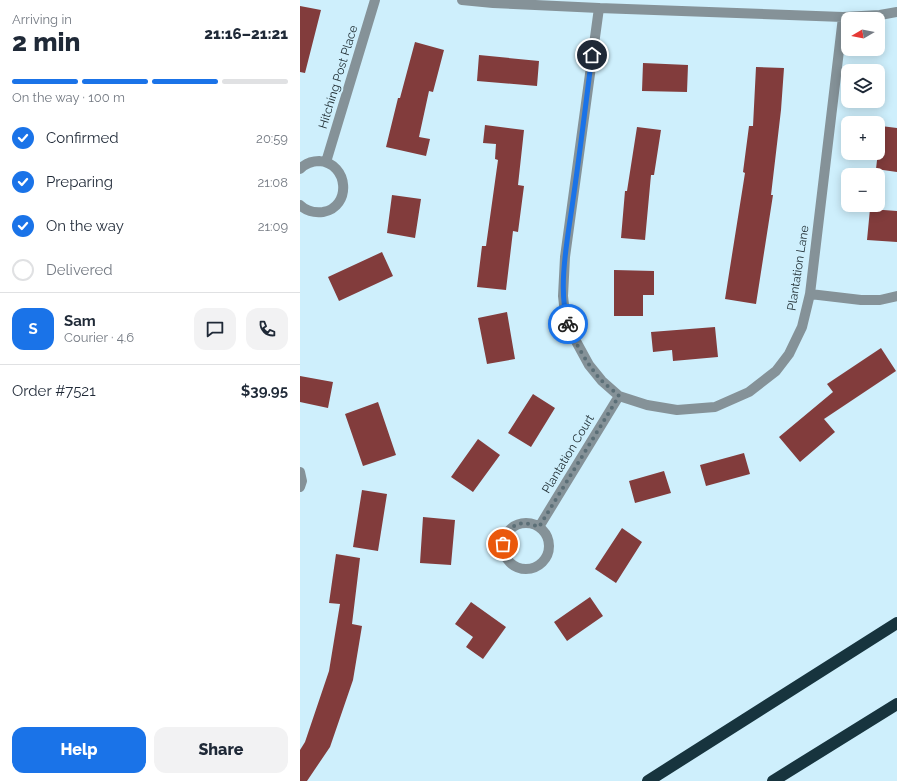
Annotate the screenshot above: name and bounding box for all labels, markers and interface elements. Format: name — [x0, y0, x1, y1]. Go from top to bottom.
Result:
text: Arriving in — [12, 12, 72, 27]
north arrow — [841, 12, 885, 56]
map controls — [841, 12, 885, 212]
street label: Hitching Post Place — [316, 24, 360, 130]
text: 21:16–21:21 — [204, 25, 288, 43]
text: 2 min — [12, 27, 80, 57]
pin — [575, 38, 609, 72]
icon: home — [581, 44, 603, 66]
button: layers — [841, 64, 885, 108]
text: On the way · 100 m — [12, 90, 125, 105]
button: + — [841, 116, 885, 160]
icon: check — [12, 127, 34, 149]
text: Confirmed — [46, 129, 119, 147]
text: 20:59 — [256, 131, 288, 146]
button: − — [841, 168, 885, 212]
icon: check — [12, 171, 34, 193]
text: Preparing — [46, 173, 113, 191]
text: 21:08 — [258, 175, 288, 190]
icon: check — [12, 215, 34, 237]
text: On the way — [46, 217, 124, 235]
text: 21:09 — [258, 219, 288, 234]
street label: Plantation Lane — [784, 224, 812, 312]
text: Delivered — [46, 261, 113, 279]
courier — [548, 304, 588, 344]
button: chat — [194, 308, 236, 350]
button: phone — [246, 308, 288, 350]
text: Sam — [64, 312, 96, 330]
icon: bike — [557, 313, 579, 335]
text: S — [28, 320, 38, 338]
text: Courier · 4.6 — [64, 330, 134, 345]
text: Order #7521 — [12, 382, 96, 400]
text: $39.95 — [241, 382, 288, 400]
street label: Plantation Court — [539, 412, 597, 496]
pin — [486, 527, 520, 561]
icon: bag — [492, 533, 514, 555]
button: Help — [12, 727, 146, 773]
button: Share — [154, 727, 288, 773]

